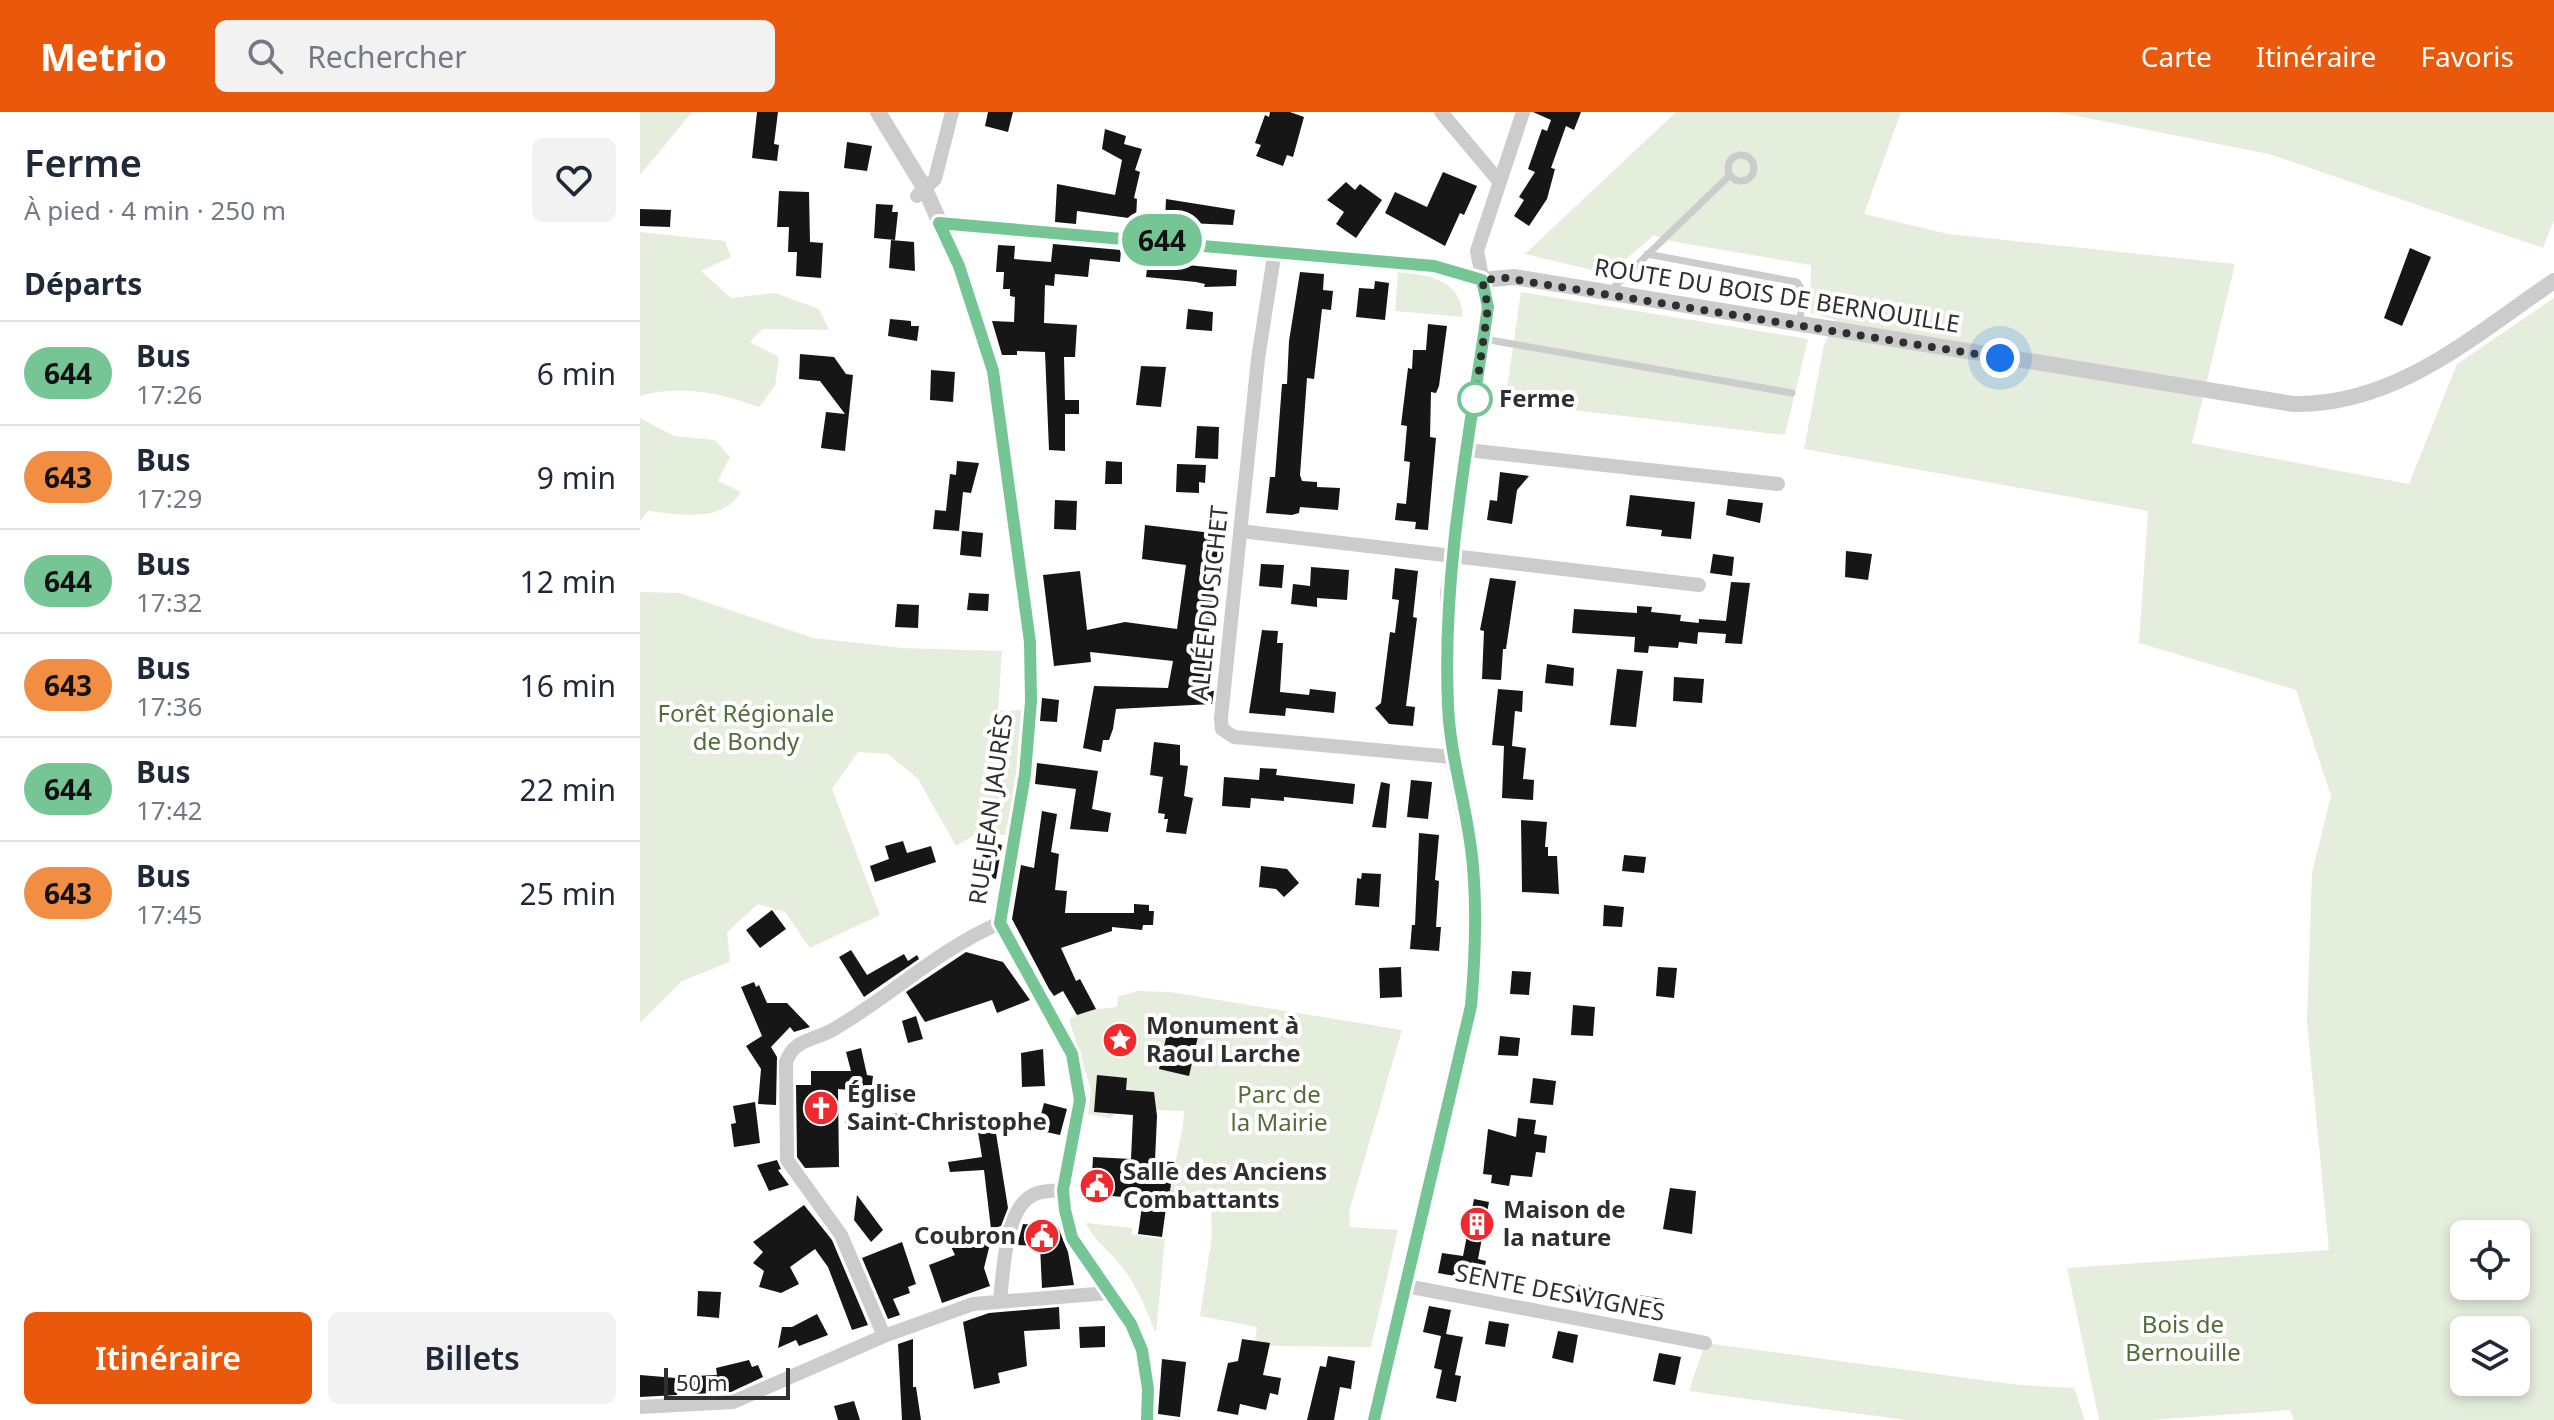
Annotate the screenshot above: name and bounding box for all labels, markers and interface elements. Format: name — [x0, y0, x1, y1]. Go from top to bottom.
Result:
search box — [215, 20, 775, 92]
text: Metrio — [40, 30, 167, 82]
icon: search — [243, 34, 287, 78]
text: Rechercher — [307, 36, 467, 77]
text: Carte — [2141, 37, 2212, 75]
text: Itinéraire — [2256, 37, 2376, 75]
text: Favoris — [2420, 37, 2514, 75]
text: Ferme — [24, 136, 142, 188]
button: heart — [532, 138, 616, 222]
text: À pied · 4 min · 250 m — [24, 192, 286, 228]
line badge: 644 — [1116, 214, 1208, 266]
text: 644 — [1138, 221, 1186, 259]
street label: ROUTE DU BOIS DE BERNOUILLE — [1592, 249, 1962, 340]
text: Départs — [24, 263, 142, 304]
text: Bus — [136, 335, 191, 376]
your location — [1980, 338, 2020, 378]
text: 6 min — [537, 353, 616, 394]
text: 644 — [44, 354, 92, 392]
text: 17:26 — [136, 376, 202, 412]
place label: Ferme — [1499, 381, 1575, 414]
marker: Ferme — [1458, 382, 1492, 416]
text: Bus — [136, 439, 191, 480]
text: 9 min — [537, 457, 616, 498]
text: 643 — [44, 458, 92, 496]
text: 17:29 — [136, 480, 202, 516]
street label: ALLÉE DU SICHET — [1182, 503, 1235, 702]
text: Bus — [136, 543, 191, 584]
text: 12 min — [520, 561, 616, 602]
text: 644 — [44, 562, 92, 600]
text: 17:32 — [136, 584, 202, 620]
text: Bus — [136, 647, 191, 688]
text: 16 min — [520, 665, 616, 706]
text: 643 — [44, 666, 92, 704]
text: 17:36 — [136, 688, 202, 724]
park label: Forêt Régionale de Bondy — [658, 696, 834, 757]
street label: RUE JEAN JAURÈS — [960, 711, 1019, 906]
text: Bus — [136, 751, 191, 792]
text: 22 min — [520, 769, 616, 810]
text: 644 — [44, 770, 92, 808]
text: 17:42 — [136, 792, 202, 828]
text: Bus — [136, 855, 191, 896]
text: 25 min — [520, 873, 616, 914]
text: 643 — [44, 874, 92, 912]
text: 17:45 — [136, 896, 202, 932]
place label: Monument à Raoul Larche — [1146, 1008, 1300, 1069]
place icon: Monument à Raoul Larche — [1101, 1021, 1139, 1059]
place label: Église Saint-Christophe — [847, 1076, 1047, 1137]
park label: Parc de la Mairie — [1231, 1077, 1327, 1138]
church icon: Église Saint-Christophe — [802, 1089, 840, 1127]
place label: Salle des Anciens Combattants — [1123, 1154, 1327, 1215]
public building icon: Salle des Anciens Combattants — [1078, 1167, 1116, 1205]
place label: Maison de la nature — [1503, 1192, 1626, 1253]
building icon: Maison de la nature — [1458, 1205, 1496, 1243]
public building icon: Coubron — [1023, 1217, 1061, 1255]
place label: Coubron — [914, 1218, 1016, 1251]
map controls — [2450, 1220, 2530, 1396]
button: locate — [2450, 1220, 2530, 1300]
street label: SENTE DES VIGNES — [1453, 1255, 1668, 1328]
park label: Bois de Bernouille — [2125, 1307, 2241, 1368]
button: Itinéraire — [24, 1312, 312, 1404]
button: Billets — [328, 1312, 616, 1404]
button: layers — [2450, 1316, 2530, 1396]
scale bar — [664, 1364, 790, 1400]
text: 50 m — [676, 1367, 727, 1397]

